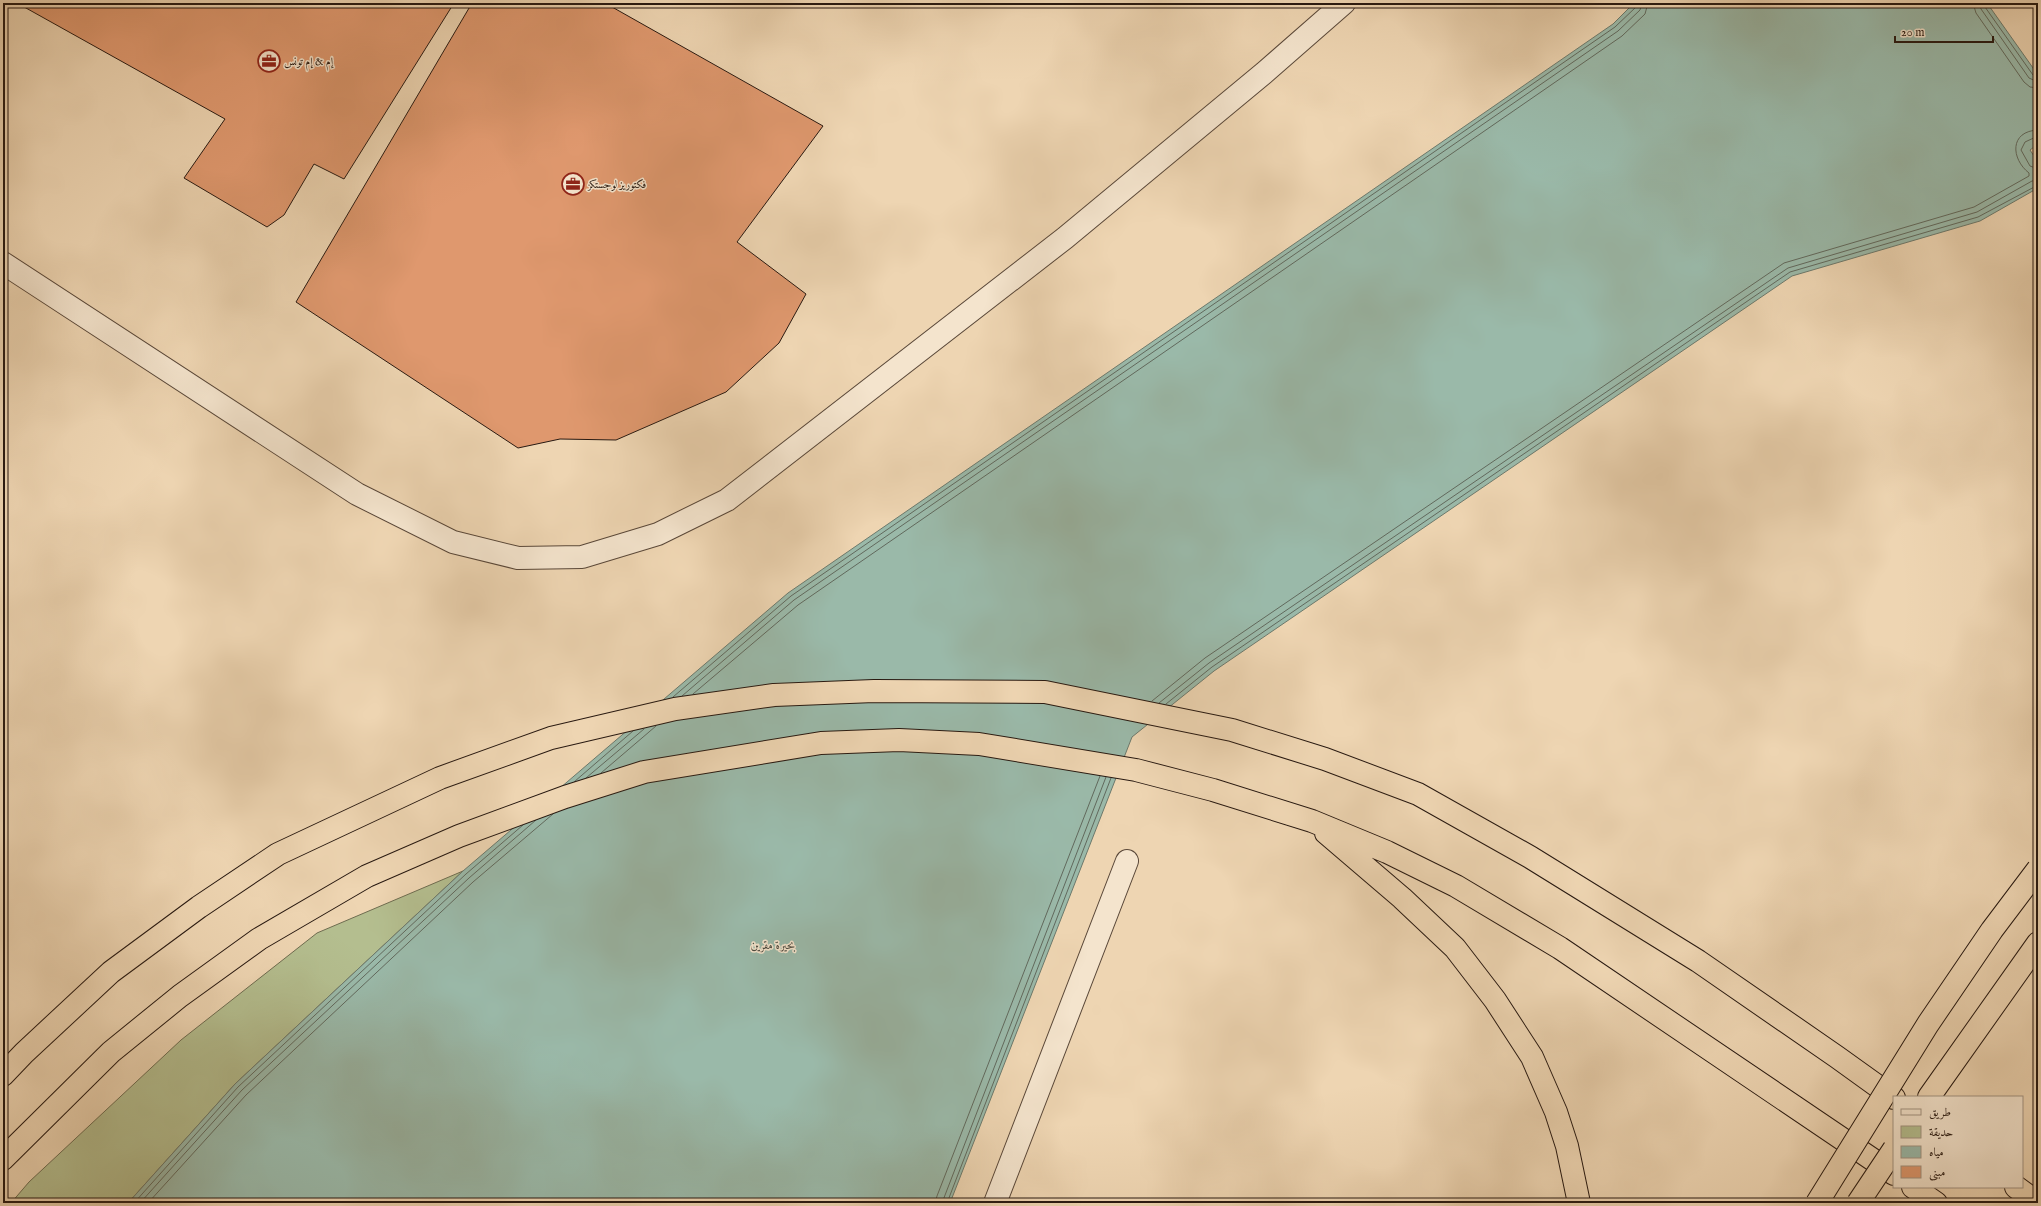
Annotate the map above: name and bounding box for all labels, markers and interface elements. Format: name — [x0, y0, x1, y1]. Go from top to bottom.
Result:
scale bar — [1895, 18, 1993, 44]
text: 20 m — [1901, 25, 1924, 40]
office icon: إم & إم تونس — [256, 48, 282, 74]
place label: إم & إم تونس — [284, 55, 334, 71]
office icon: فكتوريز لوجستكز — [560, 171, 586, 197]
place label: فكتوريز لوجستكز — [587, 178, 646, 192]
water label: بحيرة مقرين — [750, 938, 796, 953]
legend — [1893, 1096, 2023, 1188]
text: طريق — [1929, 1105, 1951, 1120]
text: حديقة — [1929, 1125, 1953, 1140]
text: مياه — [1929, 1145, 1944, 1160]
text: مبنى — [1929, 1165, 1945, 1181]

